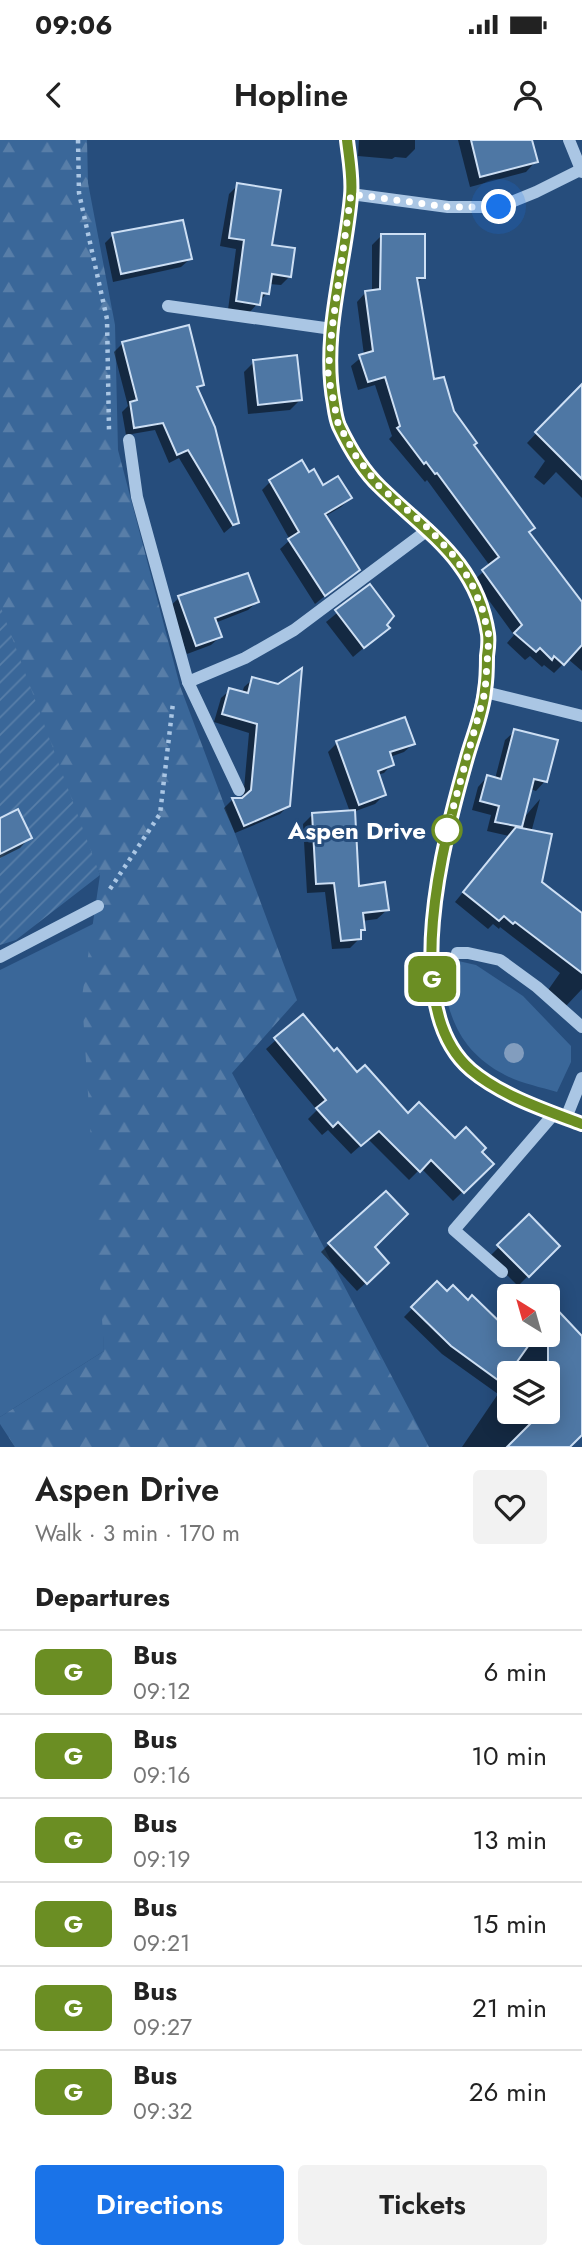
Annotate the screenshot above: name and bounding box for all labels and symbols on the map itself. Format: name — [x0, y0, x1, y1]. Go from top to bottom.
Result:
your location — [481, 189, 516, 224]
place label: Aspen Drive — [287, 813, 426, 848]
marker: Aspen Drive — [432, 815, 462, 845]
line badge: G — [409, 956, 455, 1002]
north arrow — [497, 1284, 560, 1348]

